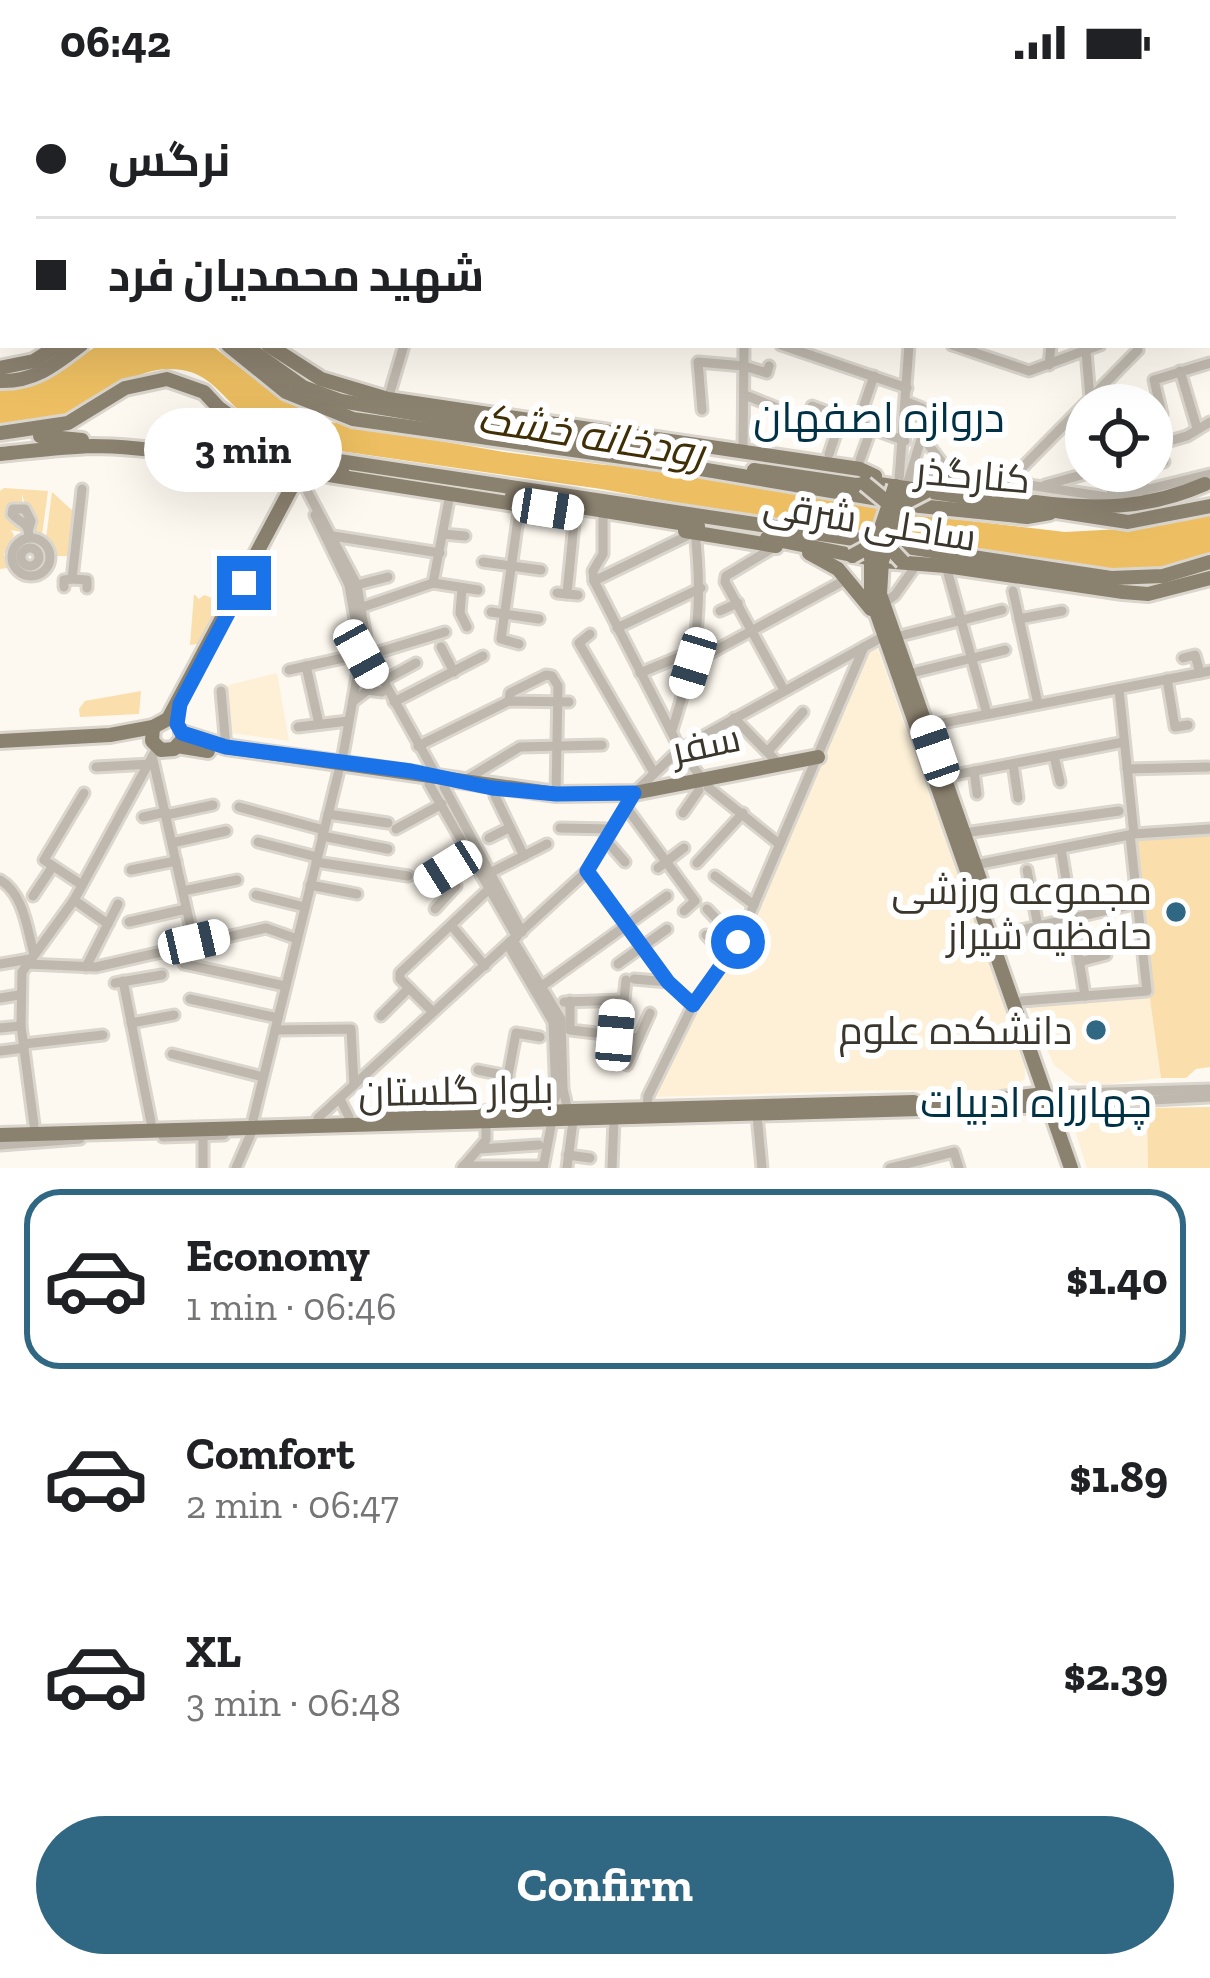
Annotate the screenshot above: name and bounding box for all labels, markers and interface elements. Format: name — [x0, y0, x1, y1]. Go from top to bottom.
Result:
text: 06:42 — [60, 15, 171, 69]
text: نرگس — [108, 134, 231, 188]
text: شهید محمدیان فرد — [108, 249, 484, 303]
map controls — [1065, 384, 1173, 492]
button: locate — [1065, 384, 1173, 492]
water label: رودخانه خشک — [474, 392, 711, 479]
district label: دروازه اصفهان — [753, 392, 1005, 443]
callout: 3 min — [145, 409, 343, 493]
text: 3 min — [194, 426, 292, 473]
street label: کنارگذر — [912, 446, 1032, 503]
street label: ساحلی شرقی — [760, 481, 980, 561]
car — [510, 486, 586, 532]
route end — [217, 556, 271, 610]
car — [328, 614, 394, 694]
car — [665, 623, 721, 703]
car — [906, 711, 964, 791]
street label: سفر — [665, 714, 745, 775]
car — [408, 835, 488, 903]
place label: مجموعه ورزشی حافظیه شیراز — [892, 867, 1152, 959]
marker: مجموعه ورزشی حافظیه شیراز — [1163, 899, 1189, 925]
route start — [711, 915, 765, 969]
car — [155, 916, 233, 968]
car — [594, 998, 636, 1072]
place label: دانشکده علوم — [839, 1007, 1072, 1057]
marker: دانشکده علوم — [1083, 1017, 1109, 1043]
street label: بلوار گلستان — [358, 1066, 554, 1116]
district label: چهارراه ادبیات — [920, 1077, 1152, 1130]
icon: car — [42, 1225, 150, 1333]
text: Economy — [186, 1229, 370, 1283]
text: $1.40 — [1066, 1252, 1168, 1306]
text: 1 min · 06:46 — [186, 1283, 397, 1330]
icon: car — [42, 1423, 150, 1531]
text: Comfort — [186, 1427, 354, 1481]
text: $1.89 — [1069, 1450, 1168, 1504]
text: 2 min · 06:47 — [186, 1481, 399, 1528]
icon: car — [42, 1621, 150, 1729]
text: XL — [186, 1625, 241, 1679]
text: $2.39 — [1063, 1648, 1168, 1702]
text: 3 min · 06:48 — [186, 1679, 401, 1726]
button: Confirm — [36, 1816, 1174, 1954]

